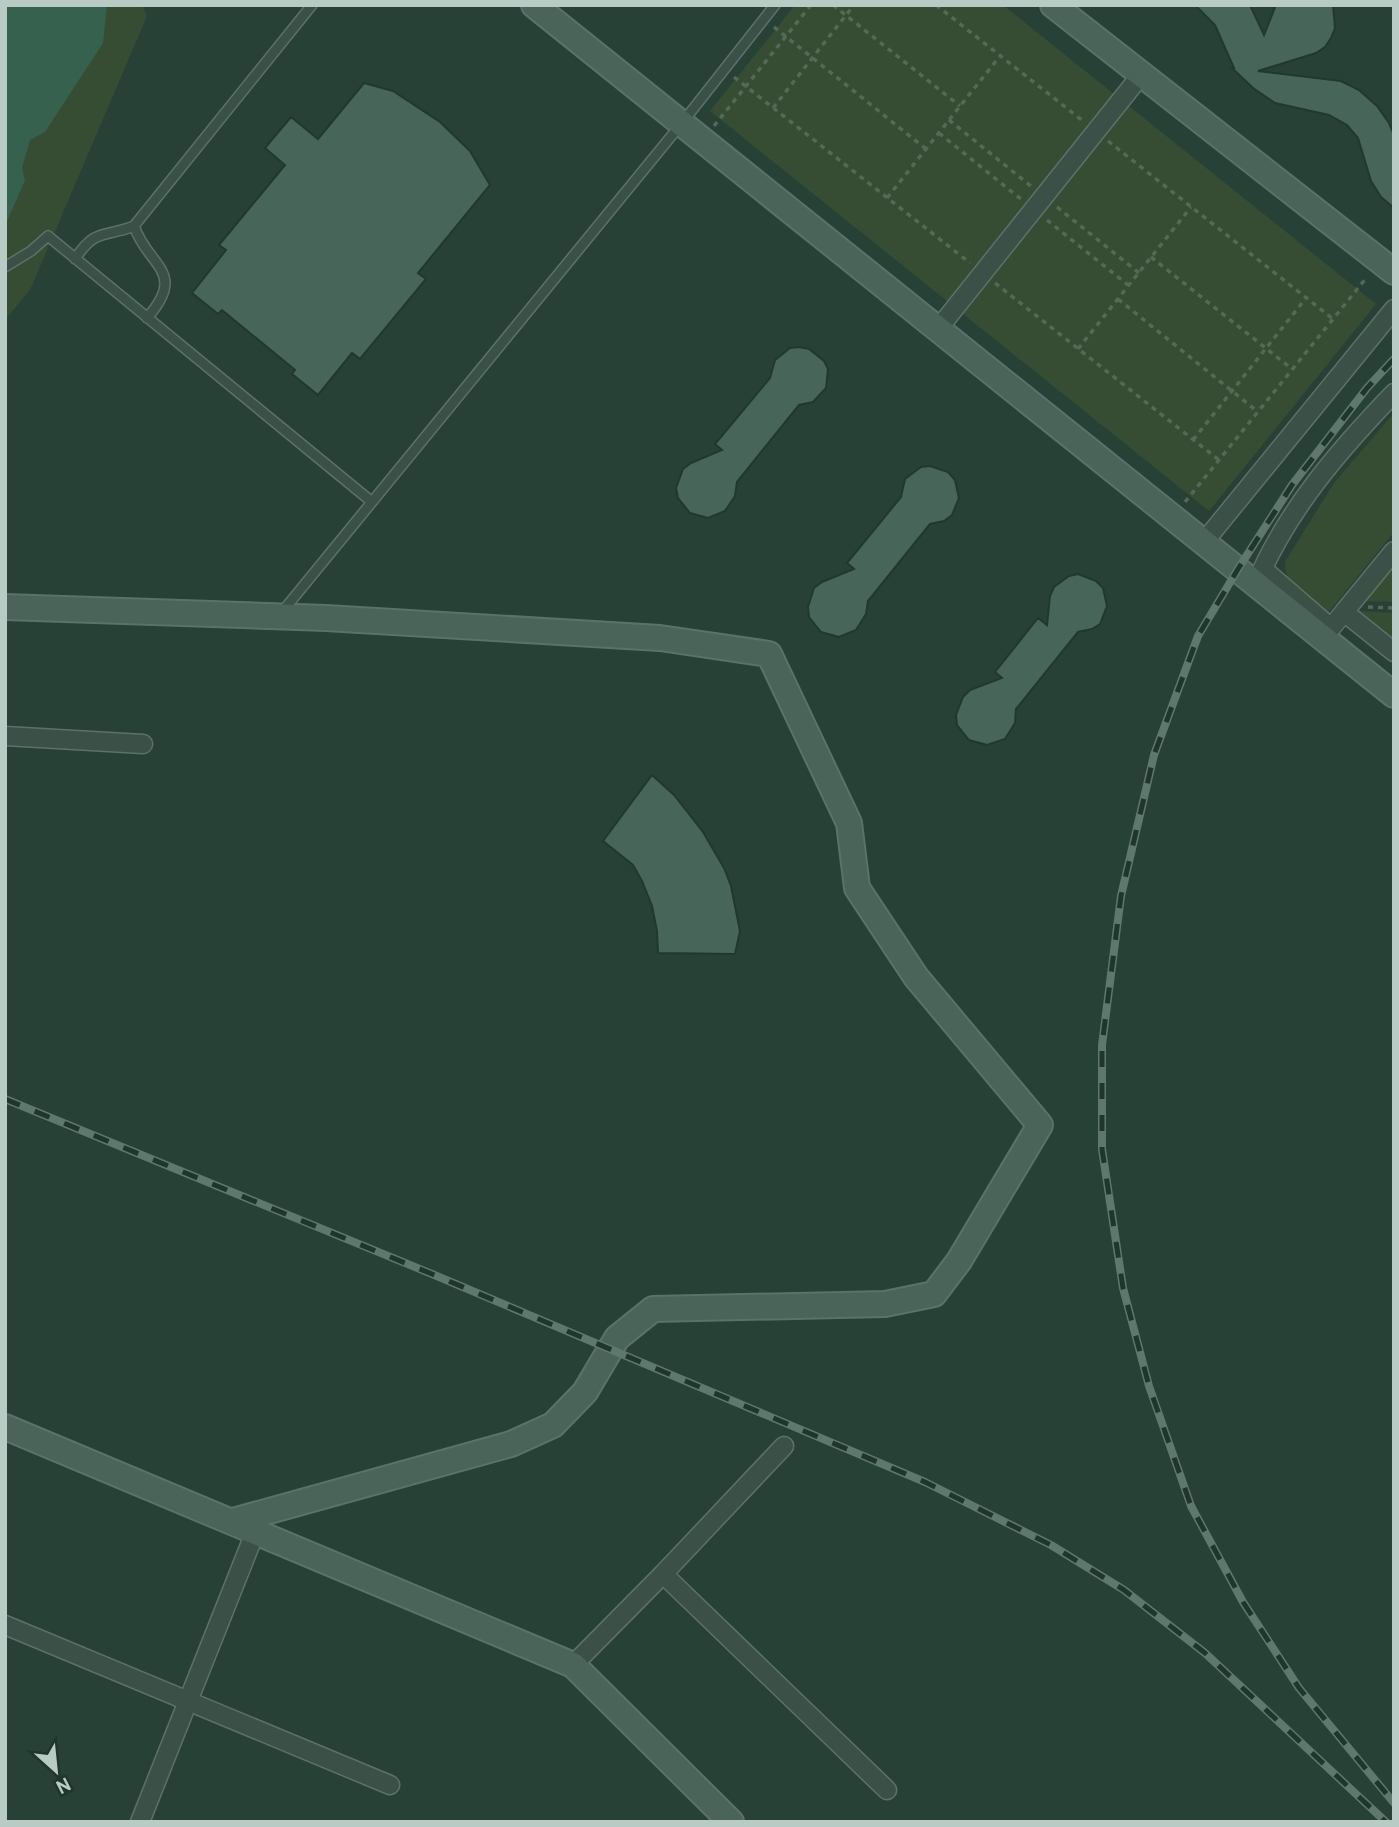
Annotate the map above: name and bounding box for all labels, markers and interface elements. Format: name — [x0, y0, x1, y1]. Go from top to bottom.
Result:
north arrow — [21, 1736, 91, 1806]
text: N — [51, 1771, 74, 1798]

